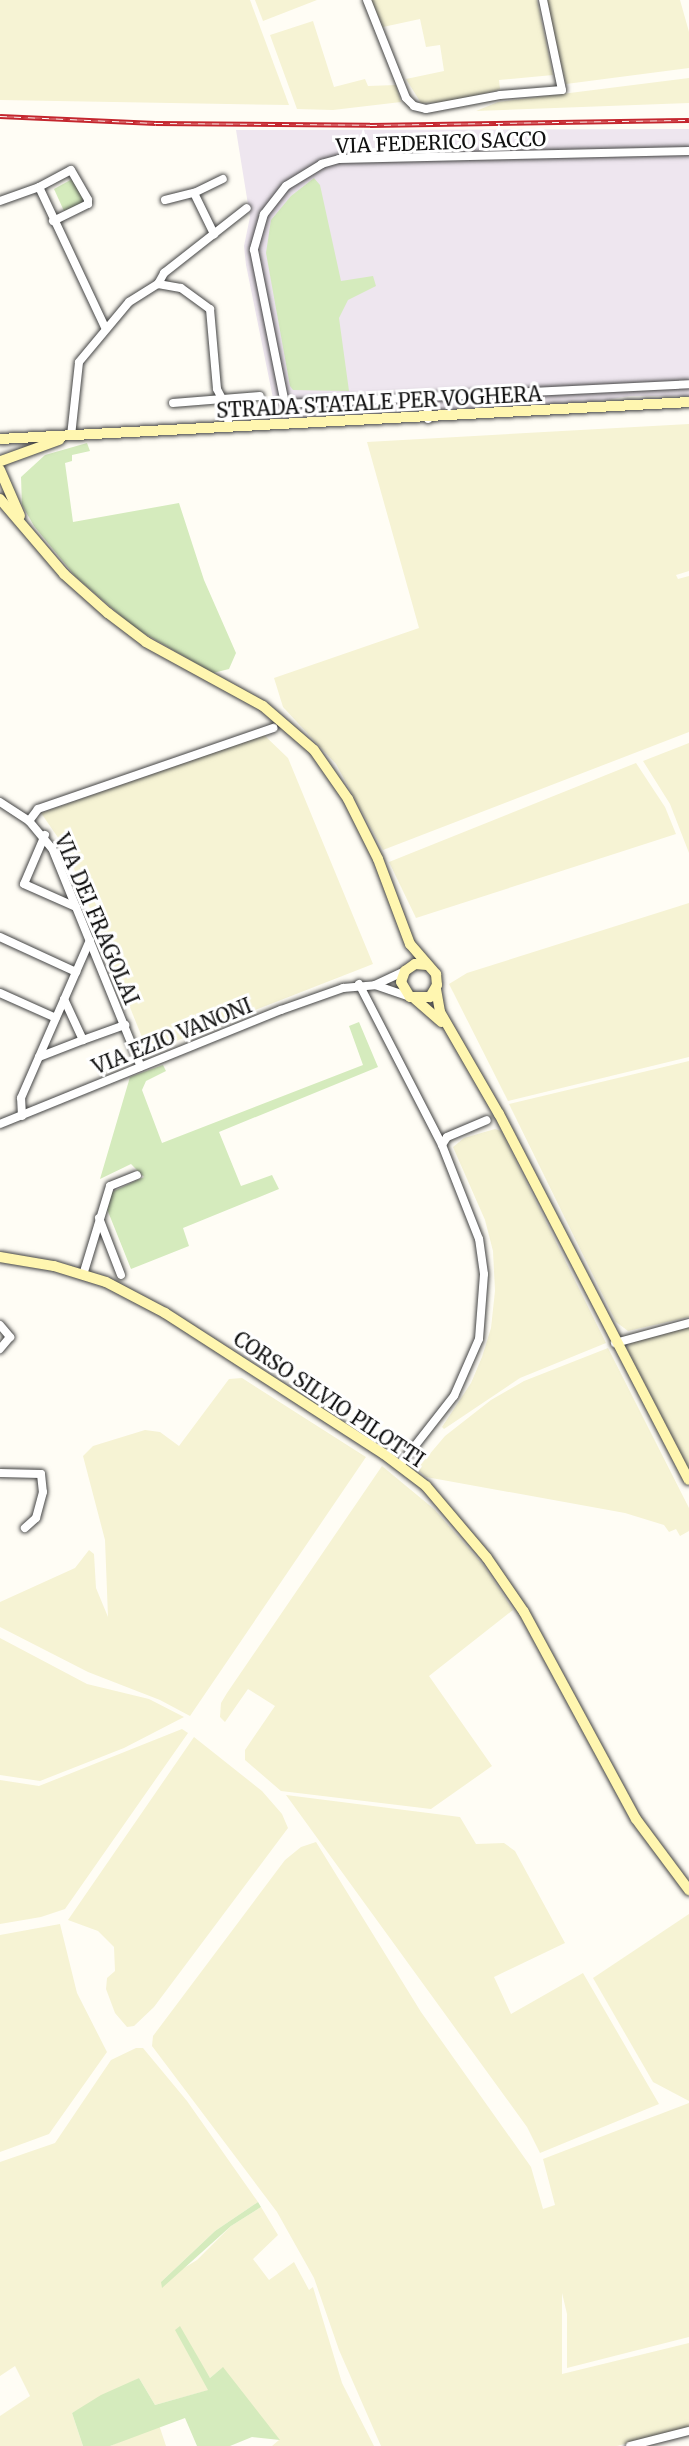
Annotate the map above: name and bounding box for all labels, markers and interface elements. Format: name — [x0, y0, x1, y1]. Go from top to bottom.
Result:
street label: VIA FEDERICO SACCO — [335, 126, 547, 158]
street label: STRADA STATALE PER VOGHERA — [216, 381, 542, 423]
street label: VIA DEI FRAGOLAI — [50, 830, 144, 1008]
street label: VIA EZIO VANONI — [89, 993, 255, 1079]
street label: CORSO SILVIO PILOTTI — [229, 1326, 429, 1472]

